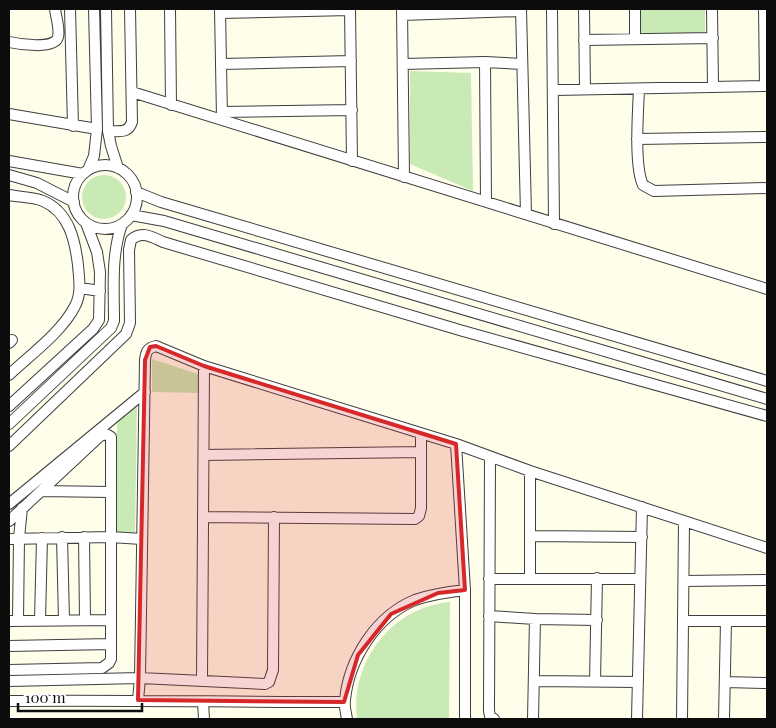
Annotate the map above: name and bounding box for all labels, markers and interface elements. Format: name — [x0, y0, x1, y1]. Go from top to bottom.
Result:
scale bar — [18, 680, 141, 712]
text: 100 m — [25, 687, 66, 707]

